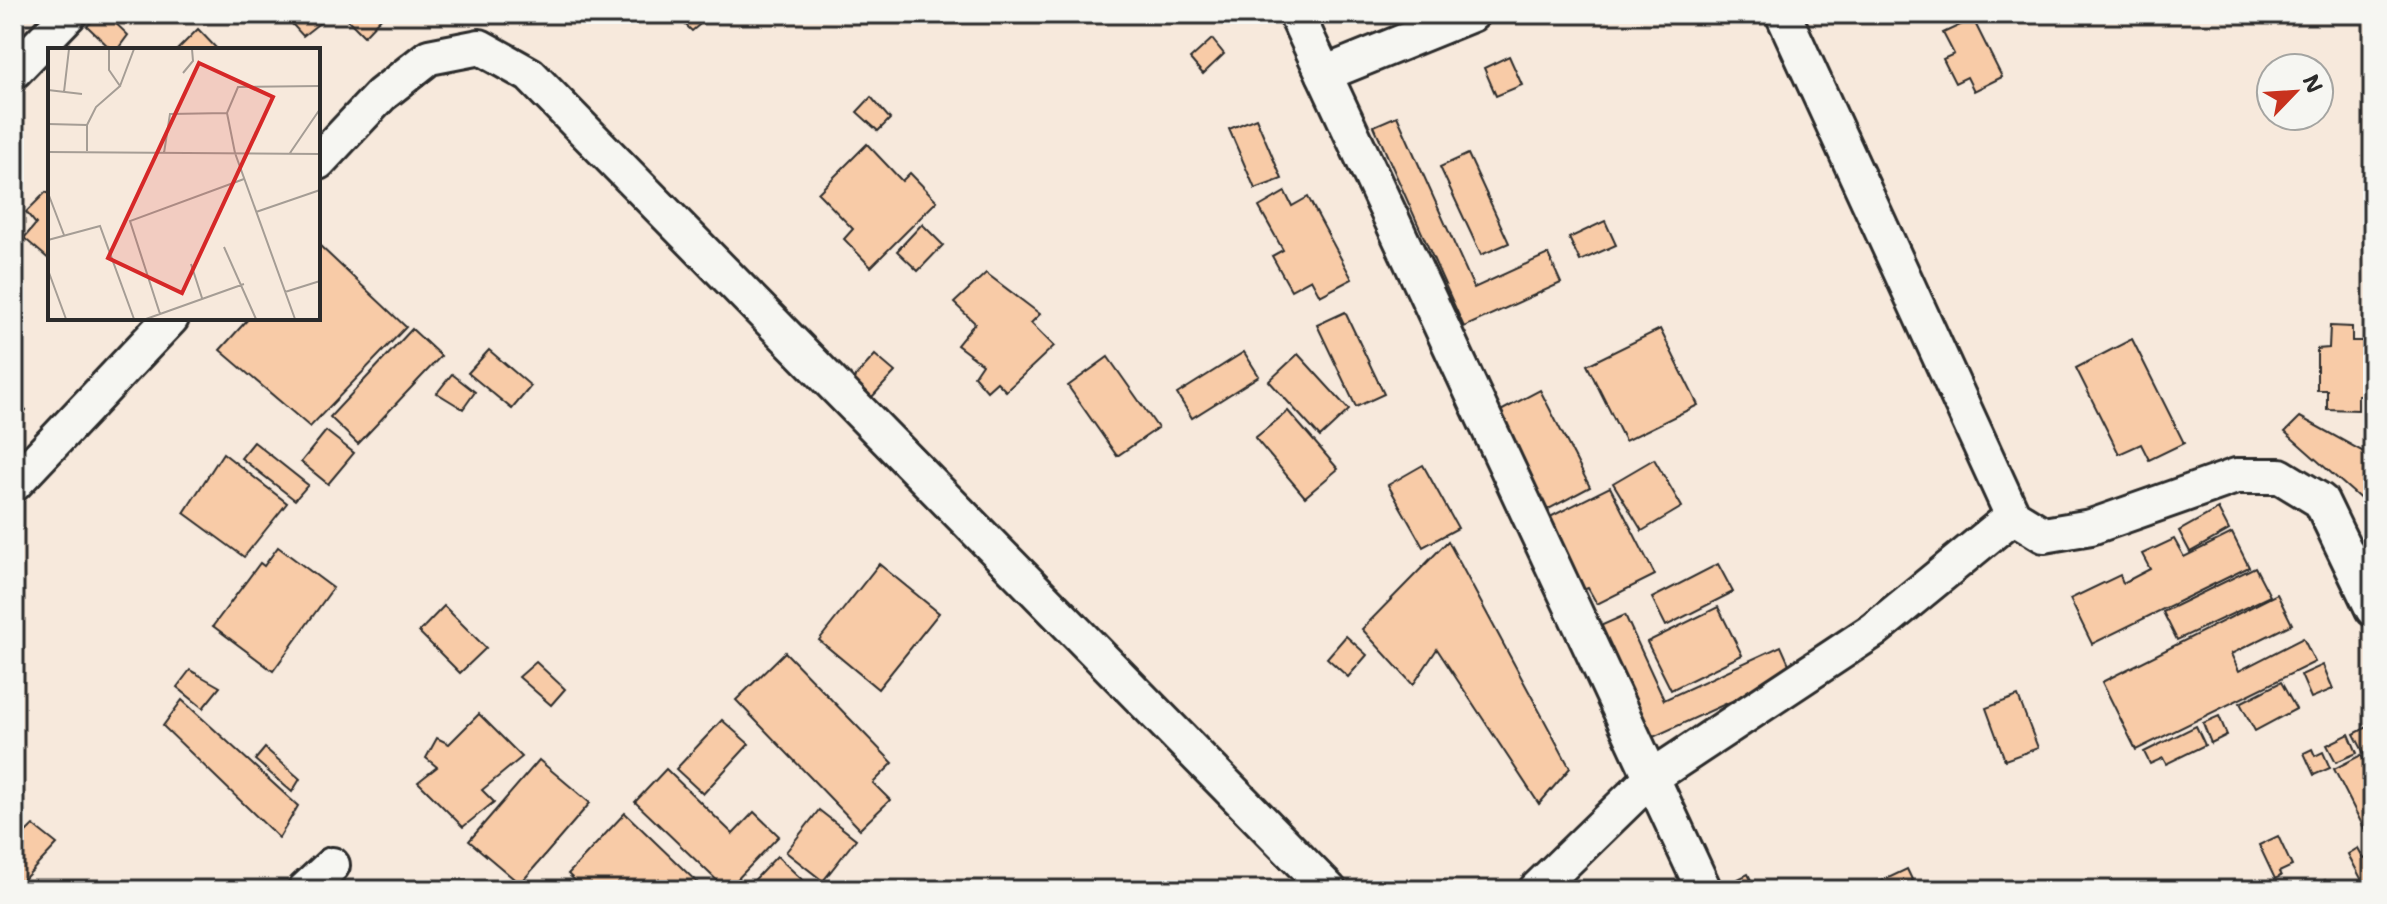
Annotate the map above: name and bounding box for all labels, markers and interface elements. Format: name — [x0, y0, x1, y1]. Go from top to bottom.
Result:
inset map — [48, 48, 320, 320]
north arrow — [2255, 52, 2335, 132]
text: N — [2296, 70, 2329, 98]

